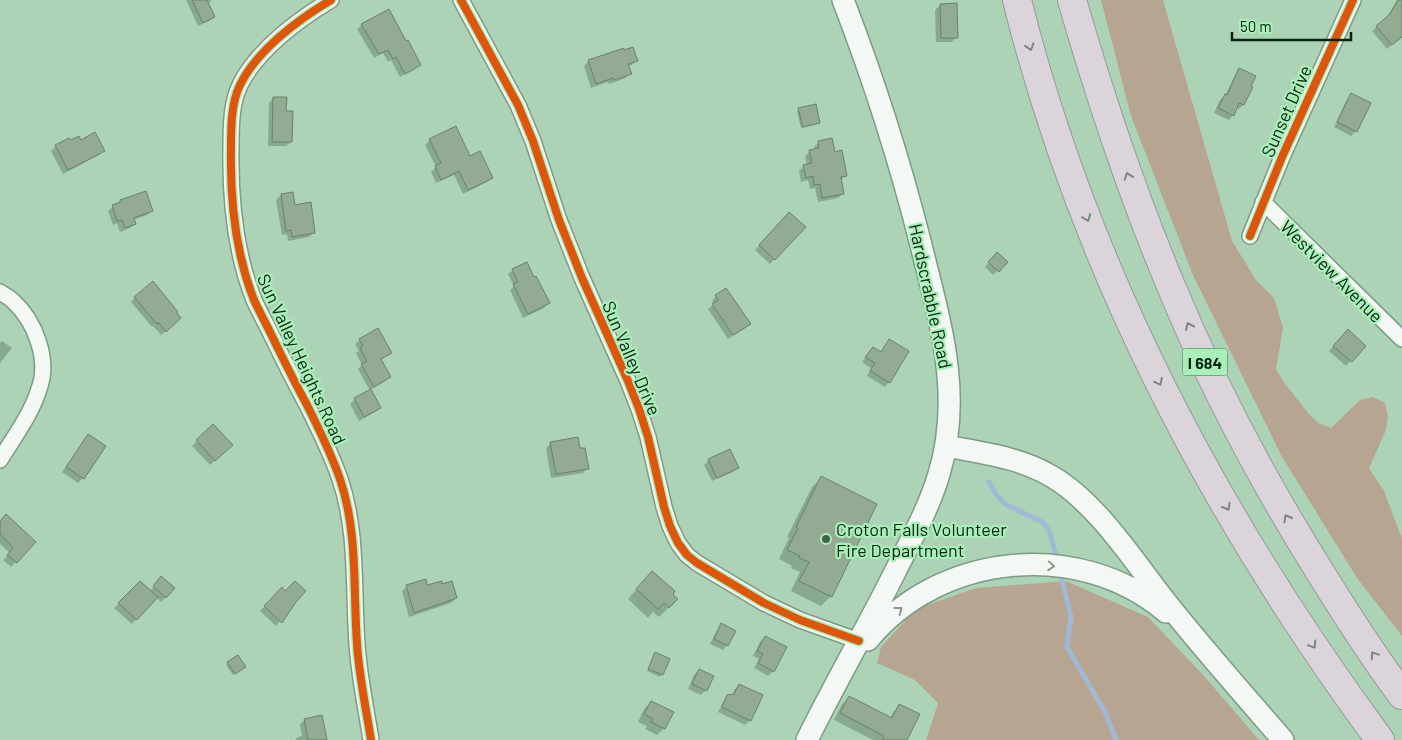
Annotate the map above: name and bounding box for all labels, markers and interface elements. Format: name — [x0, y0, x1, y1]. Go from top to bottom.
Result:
scale bar — [1232, 10, 1351, 42]
text: 50 m — [1240, 17, 1272, 35]
one-way arrow — [1024, 43, 1034, 51]
street label: Sunset Drive — [1256, 62, 1316, 160]
one-way arrow — [1124, 172, 1134, 180]
one-way arrow — [1081, 213, 1091, 221]
street label: Westview Avenue — [1276, 215, 1388, 327]
street label: Hardscrabble Road — [905, 221, 957, 371]
street label: Sun Valley Heights Road — [253, 270, 351, 448]
street label: Sun Valley Drive — [598, 298, 666, 418]
one-way arrow — [1184, 322, 1195, 331]
road number: I 684 — [1182, 348, 1228, 376]
one-way arrow — [1153, 377, 1163, 386]
one-way arrow — [1220, 502, 1230, 511]
one-way arrow — [1283, 514, 1293, 523]
place label: Croton Falls Volunteer Fire Department — [836, 518, 1007, 561]
marker: Croton Falls Volunteer Fire Department — [820, 533, 832, 545]
one-way arrow — [1047, 560, 1055, 571]
one-way arrow — [893, 607, 903, 616]
one-way arrow — [1307, 639, 1316, 649]
one-way arrow — [1371, 651, 1380, 661]

